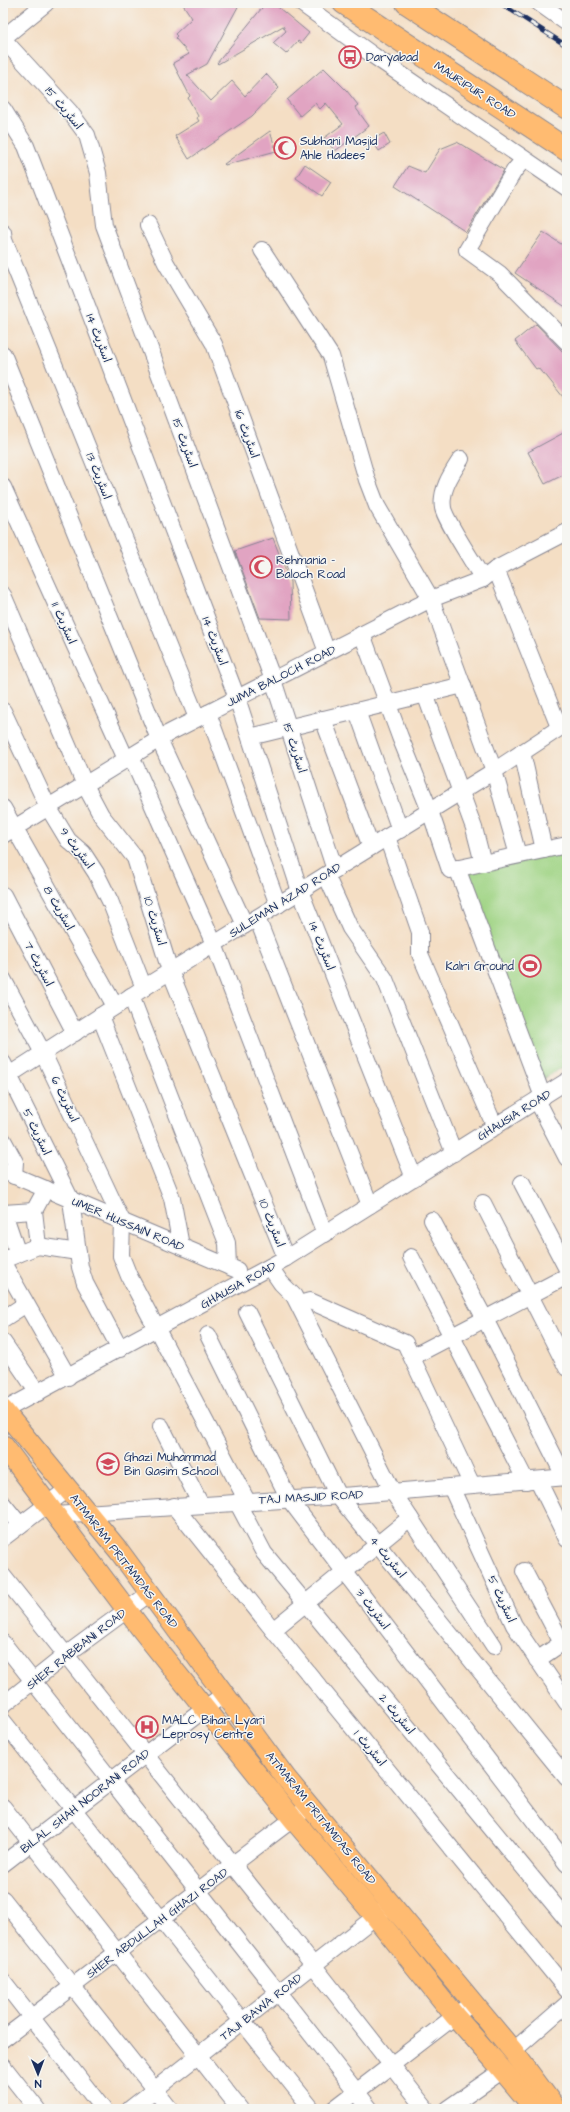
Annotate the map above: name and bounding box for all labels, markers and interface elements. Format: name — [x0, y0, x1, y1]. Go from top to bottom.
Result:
bus stop icon: Daryabad — [337, 44, 363, 70]
place label: Daryabad — [366, 49, 418, 67]
street label: MAURIPUR ROAD — [430, 58, 519, 123]
street label: اسٹریٹ 15 — [41, 83, 87, 134]
place label: Subhani Masjid Ahle Hadees — [300, 133, 377, 164]
mosque icon: Subhani Masjid Ahle Hadees — [272, 135, 298, 161]
street label: اسٹریٹ 14 — [81, 311, 116, 365]
street label: اسٹریٹ 16 — [230, 408, 263, 461]
street label: اسٹریٹ 15 — [168, 416, 201, 470]
street label: اسٹریٹ 13 — [81, 450, 116, 502]
place label: Rehmania - Baloch Road — [276, 552, 345, 583]
mosque icon: Rehmania - Baloch Road — [248, 554, 274, 580]
street label: اسٹریٹ 11 — [47, 599, 80, 647]
street label: اسٹریٹ 14 — [197, 614, 232, 668]
street label: JUMA BALOCH ROAD — [224, 641, 339, 711]
street label: اسٹریٹ 15 — [278, 721, 311, 775]
street label: اسٹریٹ 9 — [55, 824, 98, 873]
street label: SULEMAN AZAD ROAD — [226, 859, 345, 942]
street label: اسٹریٹ 8 — [39, 883, 78, 934]
street label: اسٹریٹ 10 — [139, 894, 170, 948]
street label: اسٹریٹ 14 — [304, 919, 339, 973]
street label: اسٹریٹ 7 — [20, 939, 58, 990]
sports icon: Kalri Ground — [517, 953, 543, 979]
place label: Kalri Ground — [446, 958, 514, 975]
street label: اسٹریٹ 6 — [46, 1073, 83, 1125]
street label: GHAUSIA ROAD — [474, 1086, 555, 1145]
street label: اسٹریٹ 5 — [18, 1106, 55, 1158]
street label: UMER HUSSAIN ROAD — [69, 1193, 187, 1256]
street label: اسٹریٹ 10 — [254, 1197, 289, 1250]
street label: GHAUSIA ROAD — [197, 1258, 279, 1313]
place label: Ghazi Muhammad Bin Qasim School — [124, 1449, 219, 1480]
school or university icon: Ghazi Muhammad Bin Qasim School — [95, 1451, 121, 1477]
street label: TAJ MASJID ROAD — [258, 1486, 364, 1509]
street label: ATMARAM PRITAMDAS ROAD — [66, 1490, 182, 1632]
street label: اسٹریٹ 4 — [365, 1533, 410, 1582]
street label: اسٹریٹ 5 — [483, 1573, 520, 1625]
street label: اسٹریٹ 3 — [352, 1585, 394, 1633]
street label: SHER RABBANI ROAD — [23, 1605, 130, 1694]
street label: اسٹریٹ 2 — [375, 1690, 419, 1738]
place label: MALC Bihar Lyari Leprosy Centre — [162, 1712, 265, 1744]
hospital icon: MALC Bihar Lyari Leprosy Centre — [134, 1714, 160, 1740]
street label: اسٹریٹ 1 — [349, 1726, 390, 1770]
street label: BILAL SHAH NOORANI ROAD — [17, 1745, 154, 1857]
street label: ATMARAM PRITAMDAS ROAD — [261, 1748, 380, 1889]
street label: SHER ABDULLAH GHAZI ROAD — [83, 1864, 232, 1983]
street label: TAJI BAWA ROAD — [217, 1970, 306, 2045]
north arrow — [18, 2054, 58, 2094]
text: N — [34, 2076, 42, 2091]

